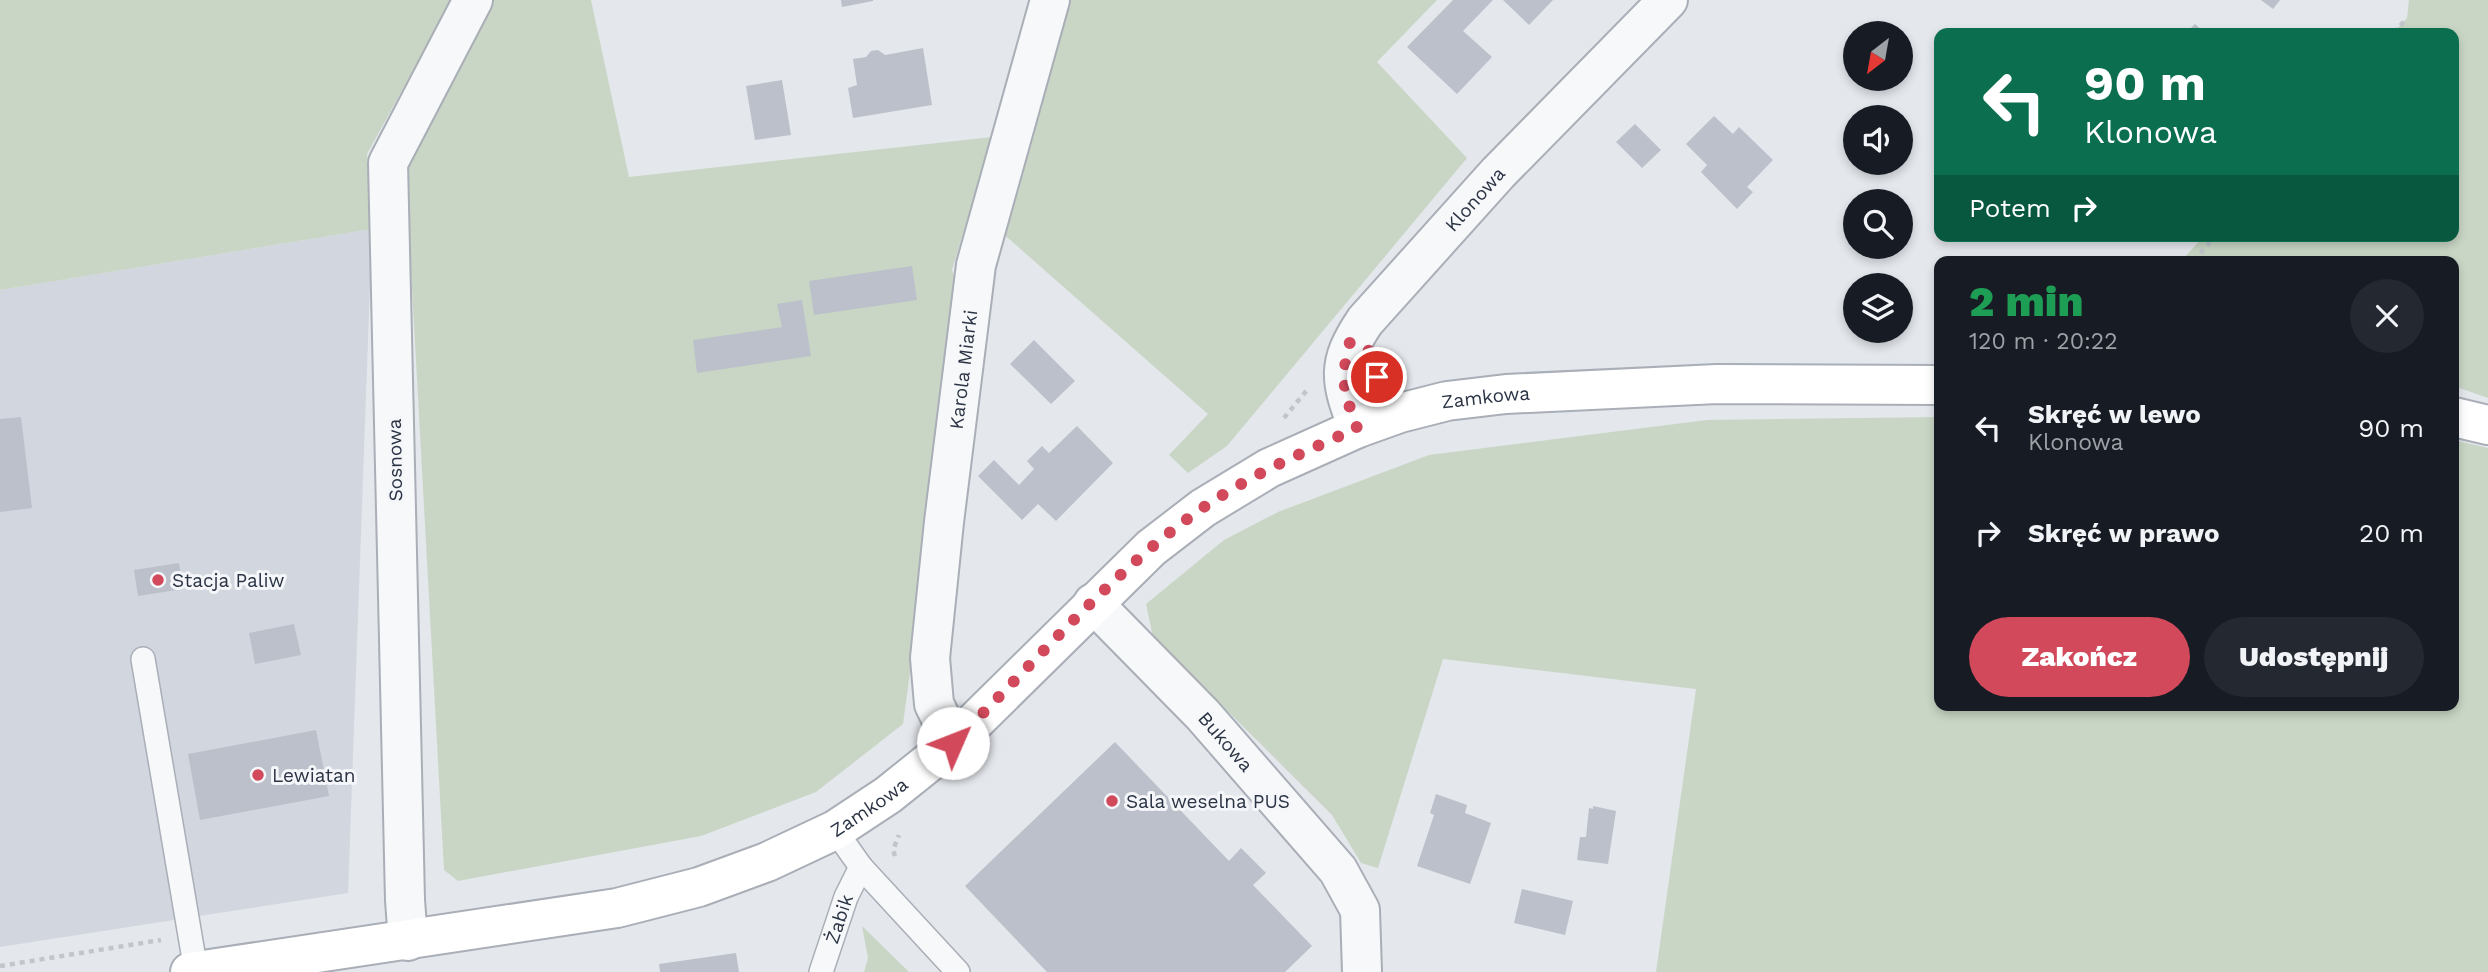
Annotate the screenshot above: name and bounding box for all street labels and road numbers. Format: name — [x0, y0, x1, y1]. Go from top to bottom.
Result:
street label: Klonowa — [1440, 162, 1510, 236]
street label: Karola Miarki — [944, 308, 982, 430]
street label: Zamkowa — [1440, 381, 1531, 413]
street label: Sosnowa — [383, 418, 407, 502]
street label: Bukowa — [1194, 707, 1259, 776]
street label: Zamkowa — [826, 772, 912, 841]
street label: Żabik — [820, 891, 858, 946]

